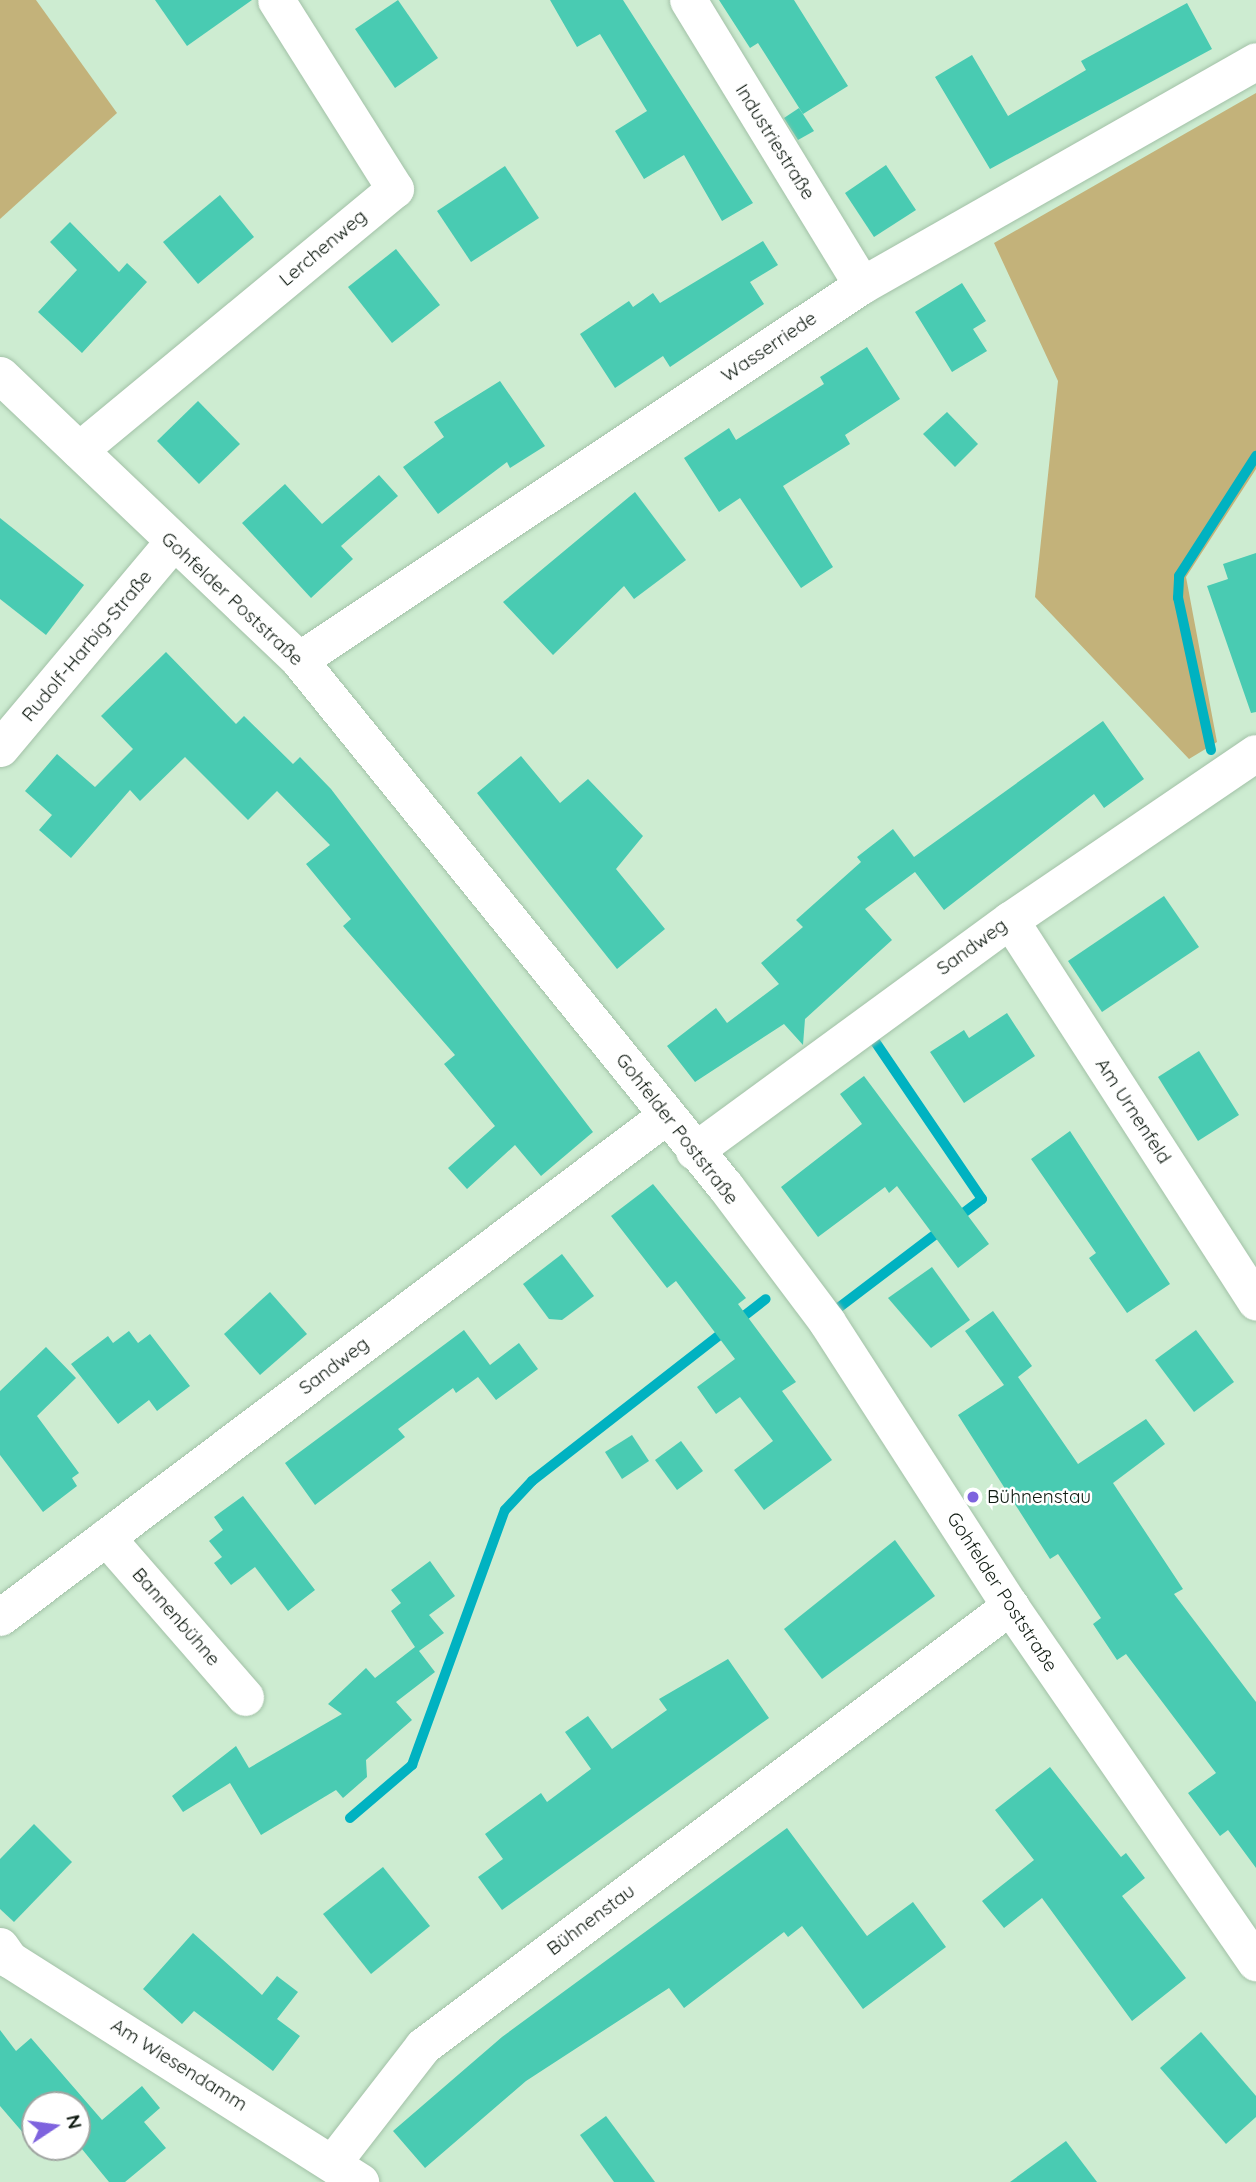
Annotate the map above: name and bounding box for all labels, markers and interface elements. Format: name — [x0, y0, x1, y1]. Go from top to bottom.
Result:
street label: Industriestraße — [730, 80, 820, 204]
street label: Lerchenweg — [275, 205, 371, 291]
street label: Wasserriede — [717, 307, 821, 387]
street label: Gohfelder Poststraße — [156, 527, 308, 671]
street label: Rudolf-Harbig-Straße — [17, 566, 157, 726]
street label: Sandweg — [932, 914, 1012, 980]
street label: Gohfelder Poststraße — [611, 1049, 743, 1209]
street label: Am Urnenfeld — [1091, 1054, 1175, 1168]
street label: Sandweg — [295, 1332, 373, 1400]
place label: Bühnenstau — [987, 1486, 1091, 1508]
marker: Bühnenstau — [965, 1489, 981, 1505]
street label: Gohfelder Poststraße — [942, 1508, 1062, 1676]
street label: Bannenbühne — [127, 1563, 225, 1671]
street label: Bühnenstau — [543, 1880, 639, 1960]
street label: Am Wiesendamm — [107, 2014, 251, 2116]
north arrow — [21, 2091, 91, 2161]
text: N — [61, 2112, 88, 2131]

